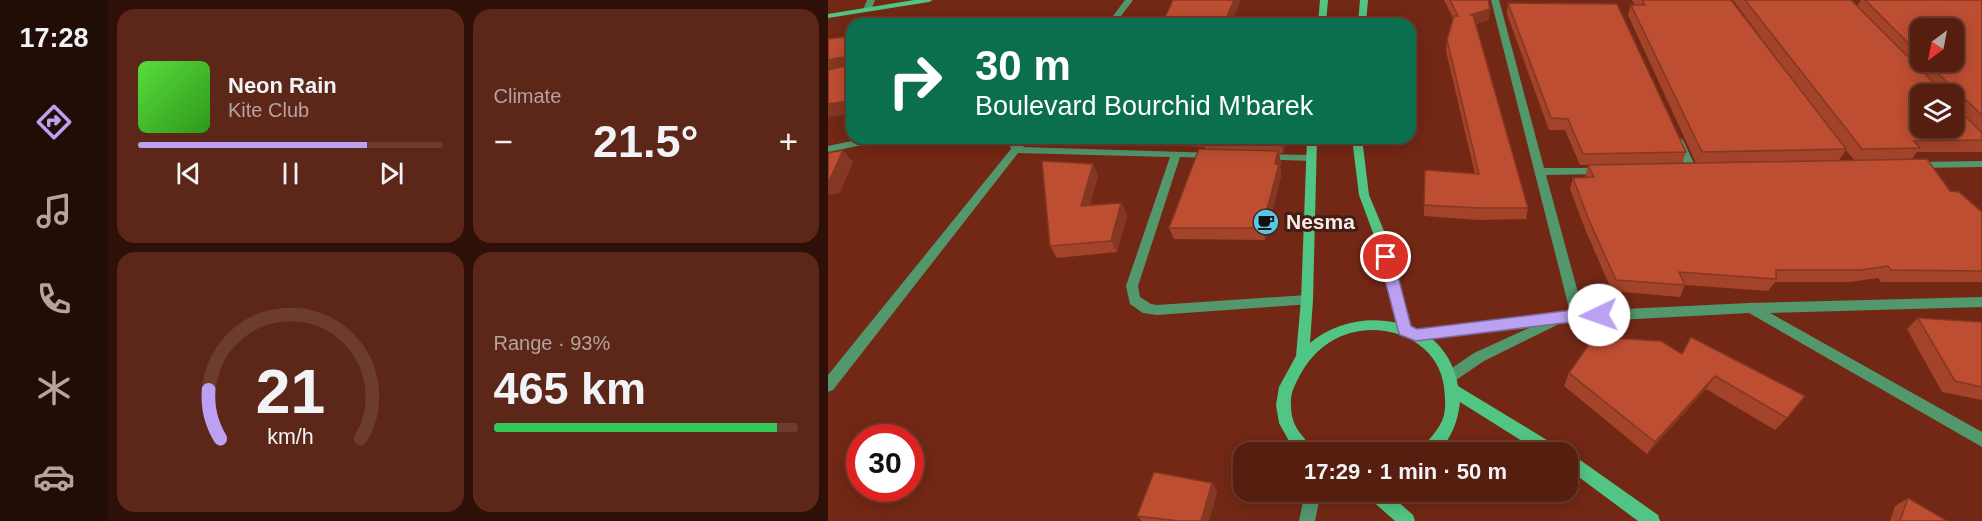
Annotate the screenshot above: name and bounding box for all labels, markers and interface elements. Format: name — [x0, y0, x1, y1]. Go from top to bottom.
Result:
north arrow — [1910, 18, 1964, 72]
map controls — [1910, 18, 1964, 138]
text: 17:28 — [19, 23, 89, 53]
icon: right — [876, 42, 954, 120]
text: 30 m — [975, 42, 1071, 89]
text: Neon Rain — [228, 73, 337, 98]
button: layers — [1910, 84, 1964, 138]
text: Climate — [494, 85, 561, 107]
text: Boulevard Bourchid M'barek — [975, 91, 1313, 121]
text: Kite Club — [228, 99, 309, 121]
icon: directions — [33, 101, 75, 143]
text: 21.5° — [593, 116, 699, 167]
text: − — [494, 123, 513, 160]
text: + — [779, 123, 798, 160]
icon: previous — [172, 157, 205, 190]
icon: pause — [274, 157, 307, 190]
icon: next — [375, 157, 408, 190]
icon: music — [33, 190, 75, 232]
cafe icon: Nesma — [1251, 207, 1281, 237]
place label: Nesma — [1286, 210, 1355, 233]
pin — [1360, 231, 1411, 282]
icon: arrive — [1369, 240, 1402, 273]
icon: phone — [33, 278, 75, 320]
position arrow — [1567, 283, 1631, 347]
text: Range · 93% — [494, 332, 610, 354]
text: 21 — [256, 357, 325, 426]
text: 465 km — [494, 363, 646, 414]
icon: climate — [33, 367, 75, 409]
speed limit sign: 30 — [846, 424, 924, 502]
text: km/h — [267, 425, 313, 449]
icon: car — [33, 456, 75, 498]
text: 17:29 · 1 min · 50 m — [1304, 459, 1507, 484]

